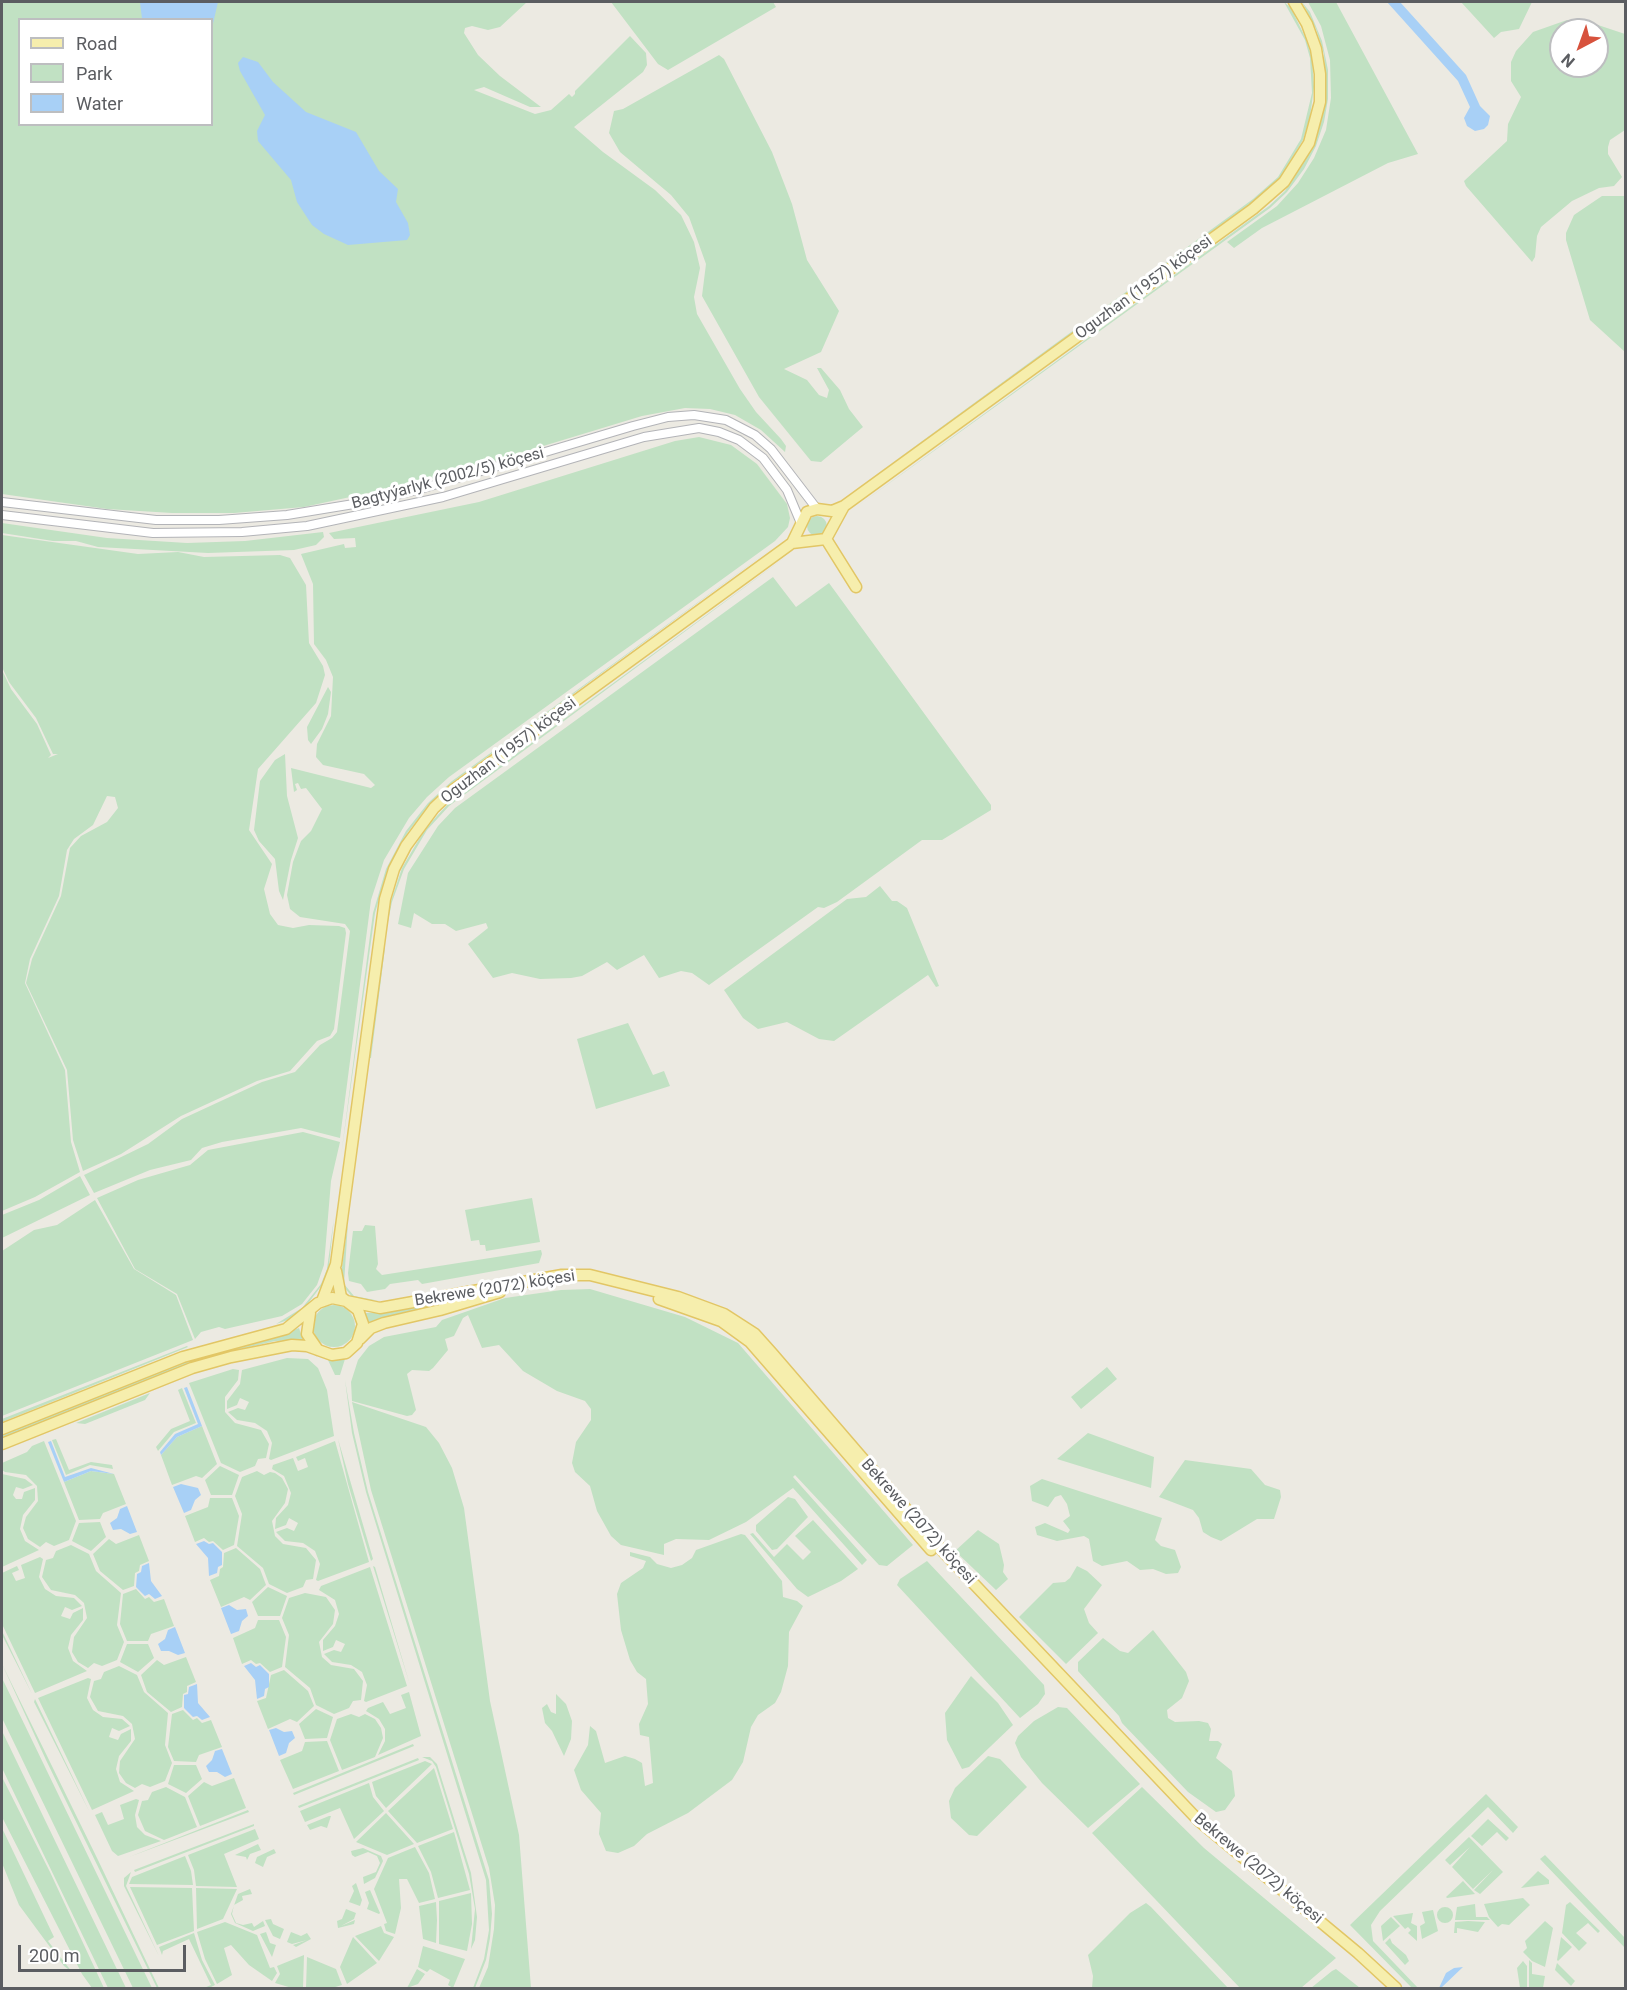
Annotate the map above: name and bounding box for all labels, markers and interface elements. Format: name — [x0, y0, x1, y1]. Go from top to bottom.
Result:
legend — [18, 18, 213, 126]
north arrow — [1549, 18, 1609, 78]
text: Road — [76, 33, 117, 54]
text: N — [1558, 50, 1579, 71]
text: Park — [76, 63, 112, 84]
text: Water — [76, 93, 123, 114]
street label: Oguzhan (1957) köçesi — [1072, 232, 1216, 344]
street label: Bagtyýarlyk (2002/5) köçesi — [350, 444, 546, 514]
street label: Oguzhan (1957) köçesi — [438, 694, 580, 808]
street label: Bekrewe (2072) köçesi — [413, 1267, 577, 1311]
street label: Bekrewe (2072) köçesi — [857, 1455, 979, 1589]
street label: Bekrewe (2072) köçesi — [1190, 1810, 1326, 1928]
scale bar — [21, 1933, 189, 1971]
text: 200 m — [29, 1945, 80, 1966]

